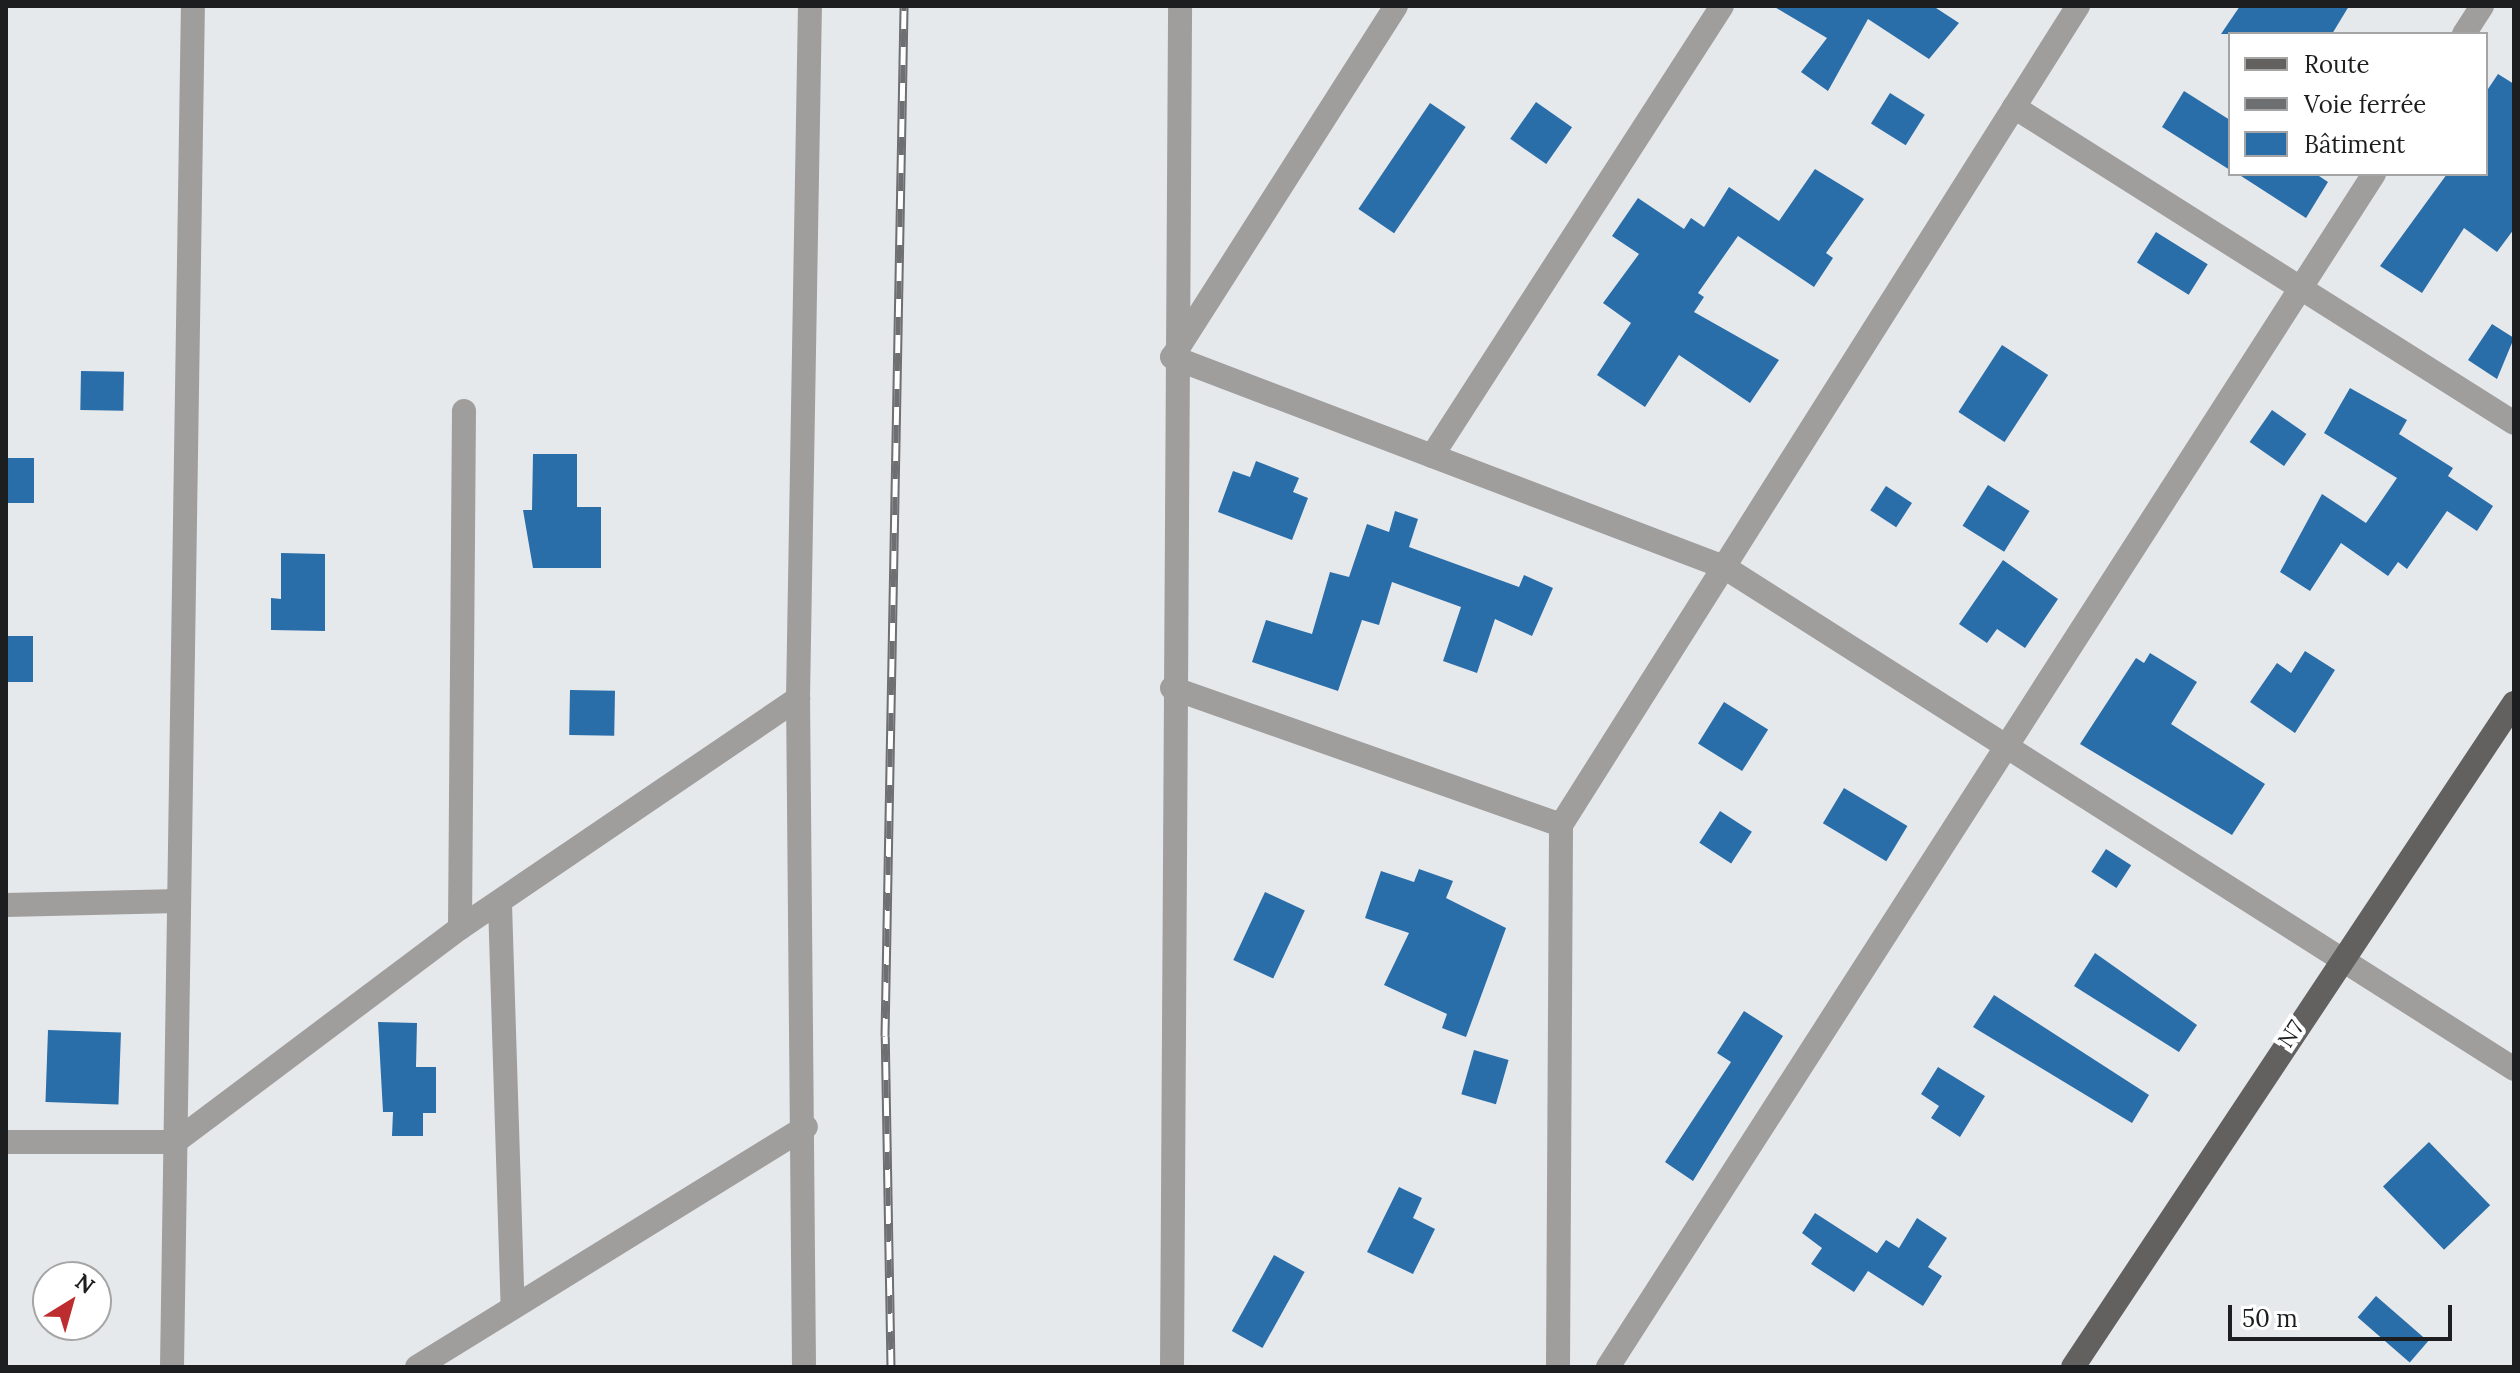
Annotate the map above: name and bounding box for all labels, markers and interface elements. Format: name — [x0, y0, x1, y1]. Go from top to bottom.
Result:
legend — [2228, 32, 2488, 176]
text: Route — [2304, 49, 2370, 80]
text: Voie ferrée — [2304, 89, 2426, 120]
text: Bâtiment — [2304, 129, 2405, 160]
street label: N7 — [2273, 1016, 2309, 1052]
north arrow — [32, 1261, 112, 1341]
text: N — [70, 1267, 100, 1300]
scale bar — [2232, 1289, 2456, 1339]
text: 50 m — [2242, 1303, 2298, 1334]

